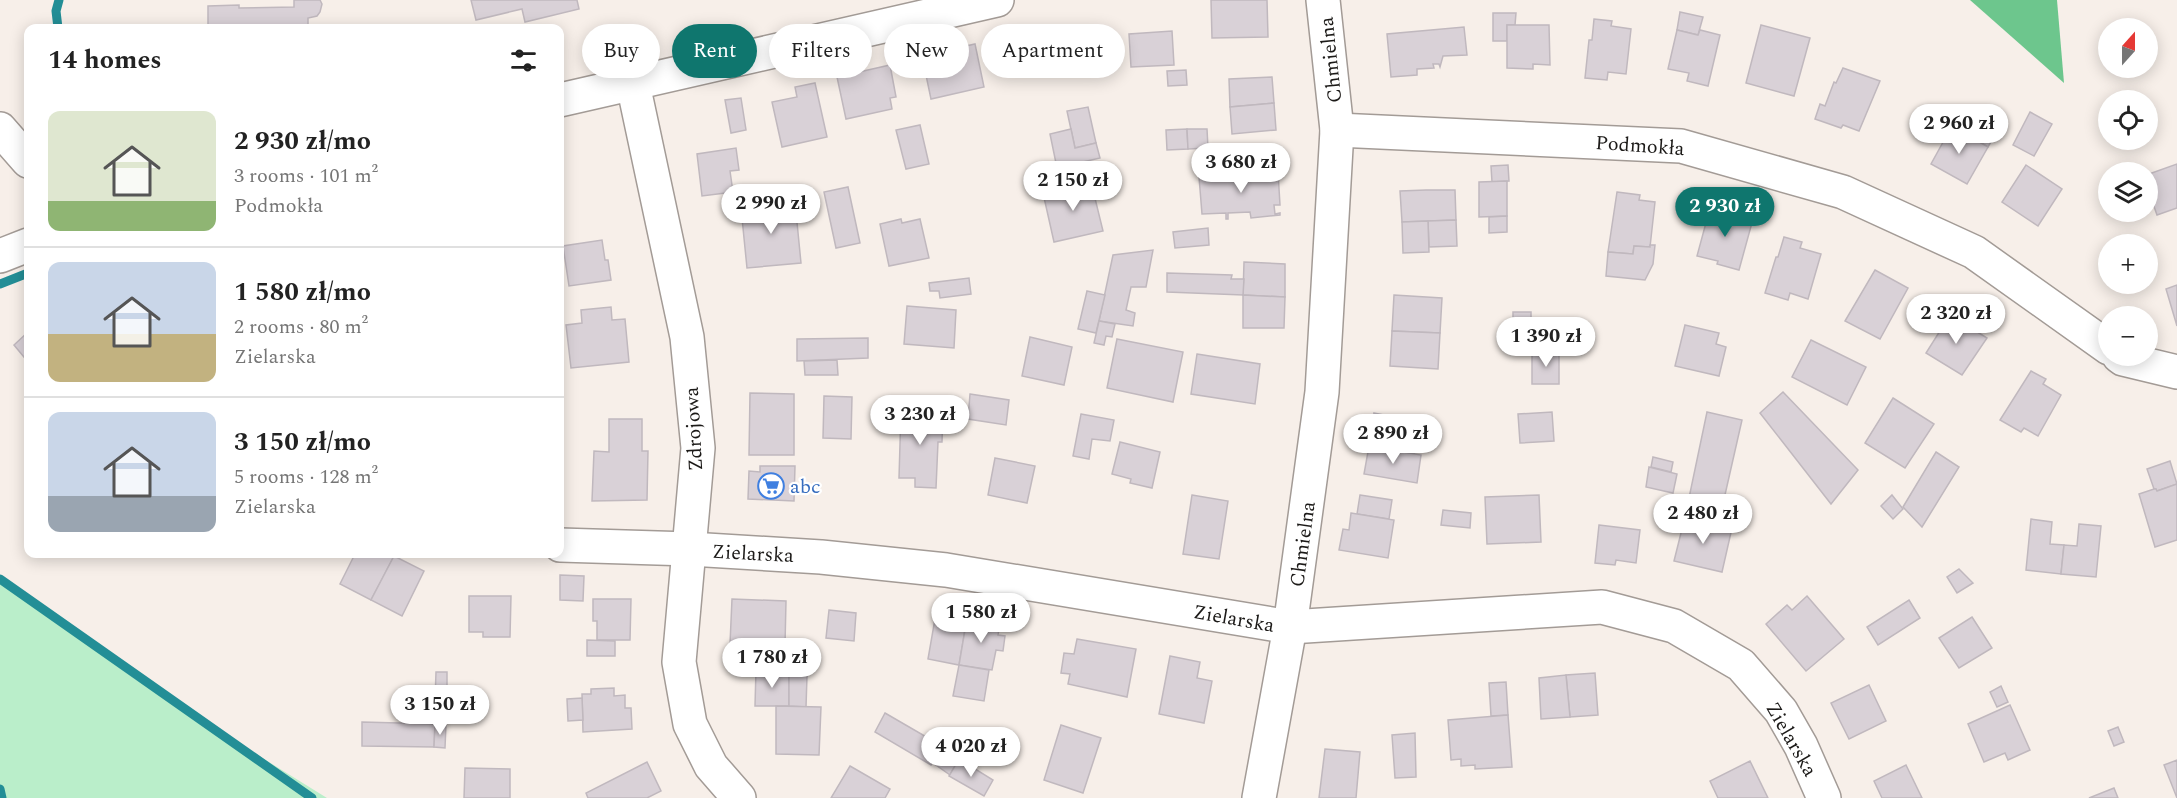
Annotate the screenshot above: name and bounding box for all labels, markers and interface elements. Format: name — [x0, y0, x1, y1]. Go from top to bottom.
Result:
street label: Chmielna — [1312, 15, 1350, 104]
north arrow — [2098, 18, 2158, 78]
map controls — [2098, 18, 2158, 366]
chip: Buy — [582, 24, 660, 78]
chip: Rent — [672, 24, 757, 78]
chip: Filters — [769, 24, 872, 78]
chip: New — [884, 24, 969, 78]
chip: Apartment — [981, 24, 1125, 78]
text: 14 homes — [48, 40, 162, 80]
icon: filters — [507, 44, 540, 77]
button: locate — [2098, 90, 2158, 150]
pin: 2 960 zł — [1897, 104, 2021, 155]
text: 2 960 zł — [1923, 108, 1995, 138]
text: 2 930 zł/mo — [234, 121, 371, 161]
street label: Podmokła — [1594, 128, 1686, 164]
icon: home — [96, 135, 168, 207]
pin: 3 680 zł — [1179, 143, 1303, 194]
text: 3 680 zł — [1205, 147, 1277, 177]
text: 3 rooms · 101 m² — [234, 161, 378, 191]
pin: 2 150 zł — [1011, 161, 1135, 212]
button: layers — [2098, 162, 2158, 222]
text: 2 150 zł — [1037, 165, 1109, 195]
pin: 2 990 zł — [709, 184, 833, 235]
pin: 2 930 zł — [1663, 187, 1787, 238]
text: 2 990 zł — [735, 188, 807, 218]
text: Podmokła — [234, 191, 323, 221]
text: 2 930 zł — [1689, 191, 1761, 221]
button: + — [2098, 234, 2158, 294]
text: 1 580 zł/mo — [234, 272, 371, 312]
icon: home — [96, 286, 168, 358]
pin: 2 320 zł — [1894, 294, 2018, 345]
text: 2 320 zł — [1920, 298, 1992, 328]
button: − — [2098, 306, 2158, 366]
text: 2 rooms · 80 m² — [234, 312, 368, 342]
pin: 1 390 zł — [1484, 317, 1608, 368]
text: 1 390 zł — [1510, 321, 1582, 351]
text: Zielarska — [234, 342, 316, 372]
street label: Zdrojowa — [677, 386, 711, 472]
pin: 3 230 zł — [858, 395, 982, 446]
text: 3 230 zł — [884, 399, 956, 429]
pin: 2 890 zł — [1331, 414, 1455, 465]
text: 2 890 zł — [1357, 418, 1429, 448]
text: 3 150 zł/mo — [234, 422, 371, 462]
icon: home — [96, 436, 168, 508]
text: 5 rooms · 128 m² — [234, 462, 378, 492]
supermarket icon: abc — [756, 471, 786, 501]
place label: abc — [790, 472, 821, 502]
text: Zielarska — [234, 492, 316, 522]
pin: 2 480 zł — [1641, 494, 1765, 545]
text: 2 480 zł — [1667, 498, 1739, 528]
street label: Chmielna — [1282, 499, 1324, 589]
street label: Zielarska — [711, 537, 795, 571]
pin: 1 580 zł — [919, 593, 1043, 644]
text: 1 580 zł — [945, 597, 1017, 627]
street label: Zielarska — [1191, 597, 1277, 641]
pin: 1 780 zł — [710, 638, 834, 689]
text: 1 780 zł — [736, 642, 808, 672]
pin: 3 150 zł — [378, 685, 502, 736]
text: 3 150 zł — [404, 689, 476, 719]
street label: Zielarska — [1758, 697, 1825, 783]
pin: 4 020 zł — [909, 727, 1033, 778]
text: 4 020 zł — [935, 731, 1007, 761]

